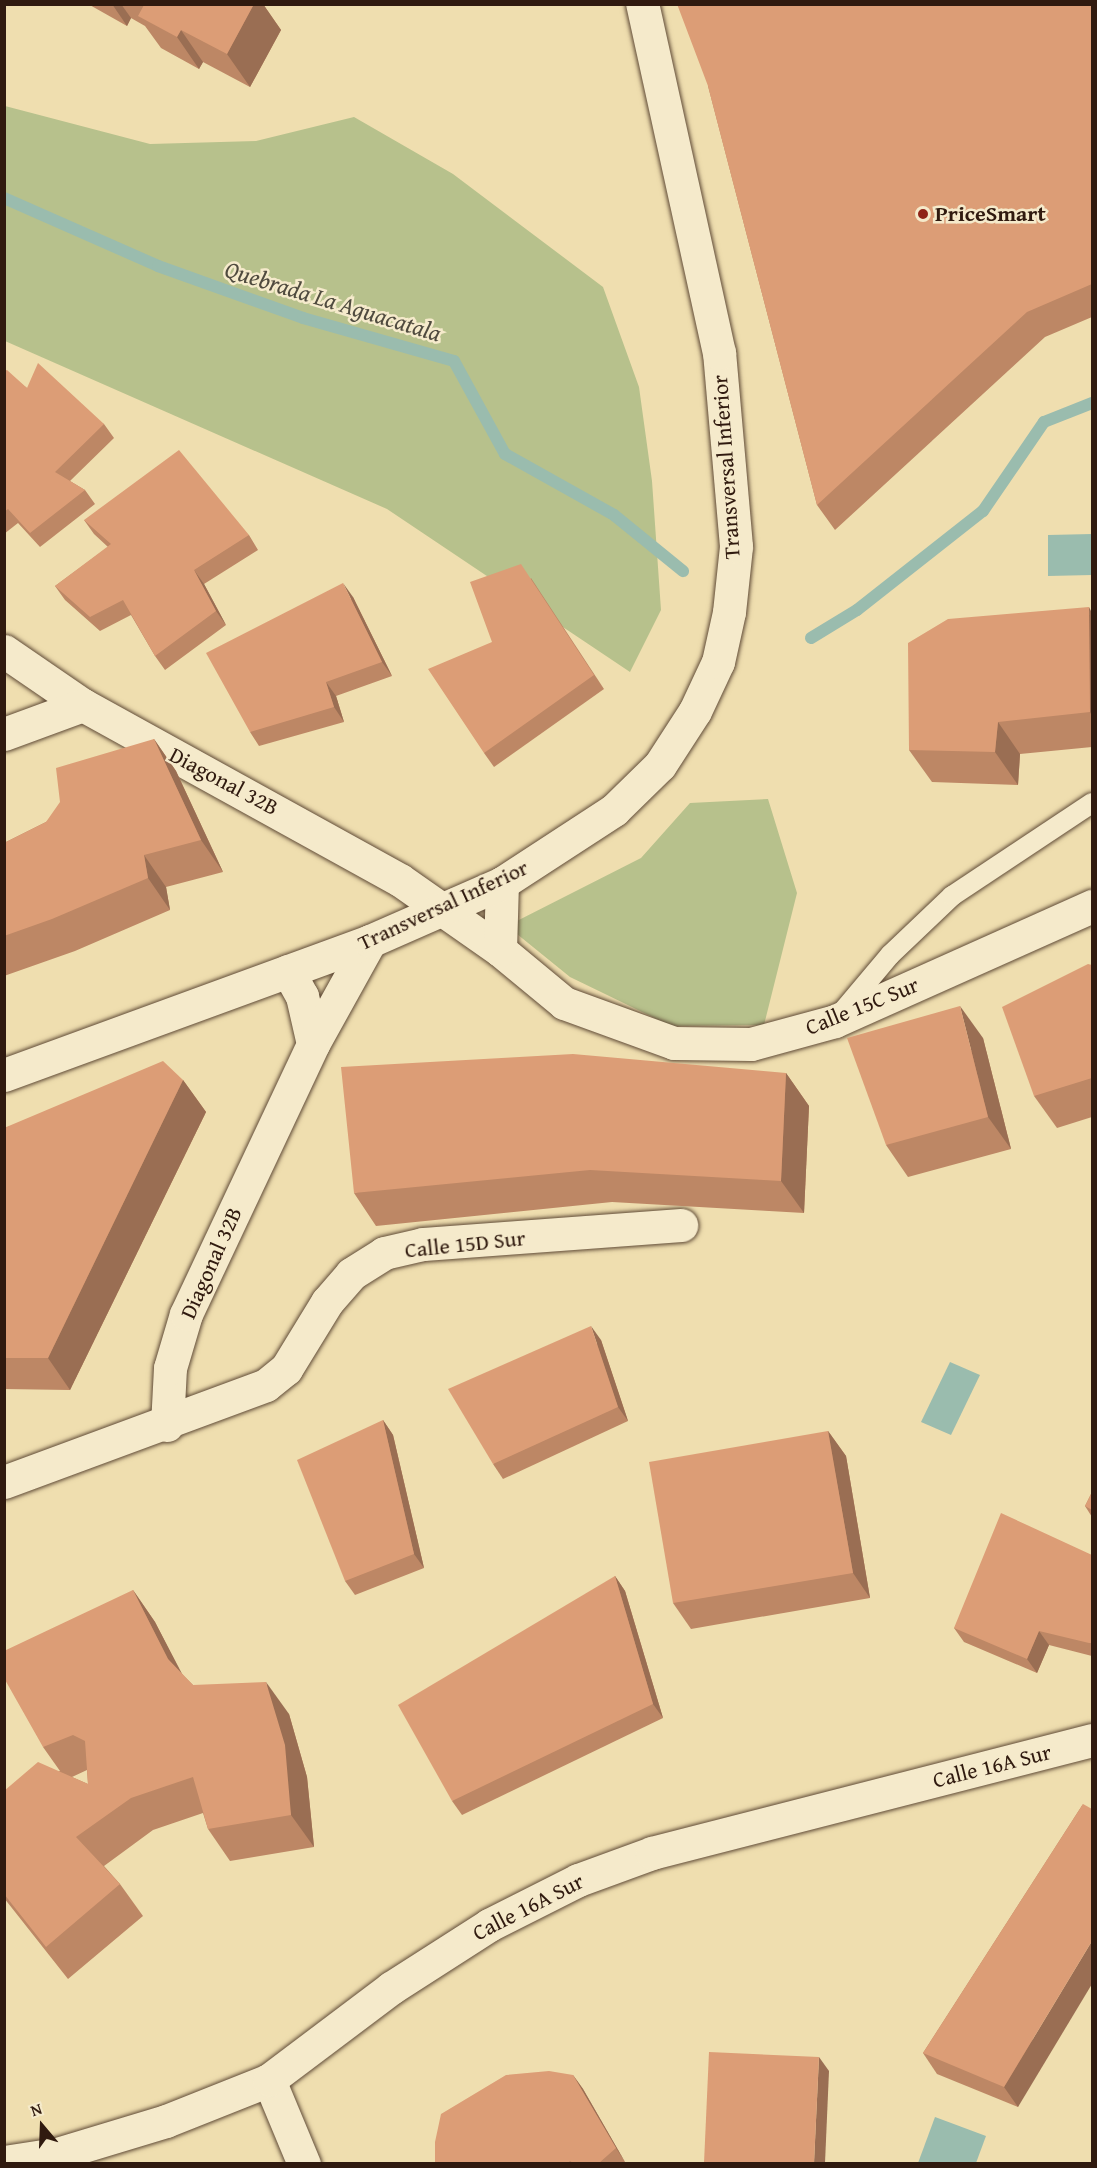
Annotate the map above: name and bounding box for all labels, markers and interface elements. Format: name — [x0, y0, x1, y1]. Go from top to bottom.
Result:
place label: PriceSmart — [935, 201, 1046, 227]
marker: PriceSmart — [916, 207, 930, 221]
water label: Quebrada La Aguacatala — [221, 254, 445, 348]
street label: Transversal Inferior — [706, 374, 746, 560]
street label: Diagonal 32B — [165, 741, 283, 821]
street label: Transversal Inferior — [354, 854, 532, 956]
street label: Calle 15C Sur — [802, 971, 922, 1041]
street label: Diagonal 32B — [175, 1203, 247, 1323]
street label: Calle 15D Sur — [403, 1225, 527, 1263]
street label: Calle 16A Sur — [930, 1739, 1054, 1793]
street label: Calle 16A Sur — [468, 1868, 588, 1946]
north arrow — [12, 2096, 72, 2156]
text: N — [27, 2096, 45, 2122]

